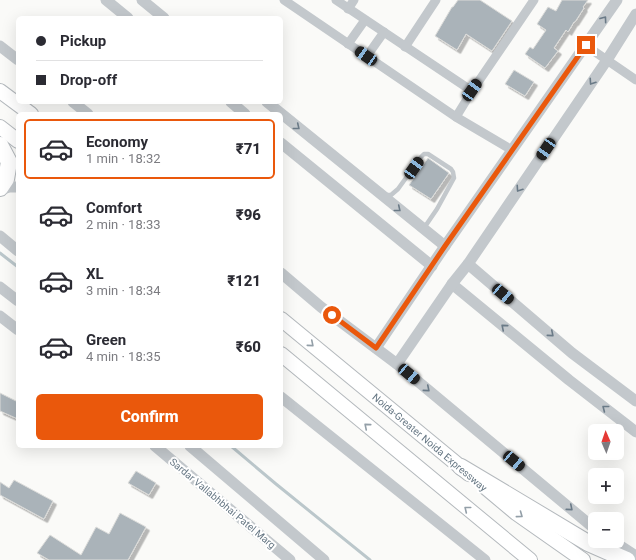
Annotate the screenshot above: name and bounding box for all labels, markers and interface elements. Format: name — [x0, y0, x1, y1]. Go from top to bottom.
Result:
one-way arrow — [599, 17, 606, 24]
text: Pickup — [60, 32, 106, 50]
route end — [577, 36, 595, 54]
car — [353, 44, 379, 68]
text: Drop-off — [60, 71, 117, 89]
car — [460, 77, 484, 103]
one-way arrow — [589, 78, 596, 85]
one-way arrow — [293, 122, 300, 129]
icon: car — [38, 131, 74, 167]
text: Economy — [86, 133, 148, 151]
car — [534, 136, 558, 162]
text: ₹71 — [236, 140, 261, 158]
text: 1 min · 18:32 — [86, 151, 161, 166]
car — [402, 155, 426, 181]
one-way arrow — [516, 185, 523, 192]
icon: car — [38, 197, 74, 233]
text: Comfort — [86, 199, 142, 217]
one-way arrow — [394, 204, 401, 211]
text: ₹96 — [236, 206, 261, 224]
text: 2 min · 18:33 — [86, 217, 161, 232]
icon: car — [38, 263, 74, 299]
text: XL — [86, 265, 104, 283]
text: ₹121 — [227, 272, 261, 290]
car — [490, 282, 516, 306]
text: 3 min · 18:34 — [86, 283, 161, 298]
route start — [323, 306, 341, 324]
one-way arrow — [501, 324, 508, 331]
icon: car — [38, 329, 74, 365]
one-way arrow — [546, 330, 554, 337]
text: Green — [86, 331, 126, 349]
text: ₹60 — [236, 338, 261, 356]
one-way arrow — [306, 339, 314, 346]
text: 4 min · 18:35 — [86, 349, 161, 364]
car — [396, 362, 422, 386]
one-way arrow — [422, 385, 430, 392]
street label: Noida-Greater Noida Expressway — [370, 391, 489, 494]
button: Confirm — [36, 394, 263, 440]
one-way arrow — [602, 406, 609, 413]
one-way arrow — [364, 423, 371, 430]
north arrow — [588, 424, 624, 460]
map controls — [588, 424, 624, 548]
car — [501, 449, 527, 473]
street label: Sardar Vallabhbhai Patel Marg — [168, 456, 278, 551]
button: + — [588, 468, 624, 504]
one-way arrow — [565, 504, 572, 511]
one-way arrow — [464, 506, 472, 513]
one-way arrow — [515, 511, 522, 518]
button: − — [588, 512, 624, 548]

